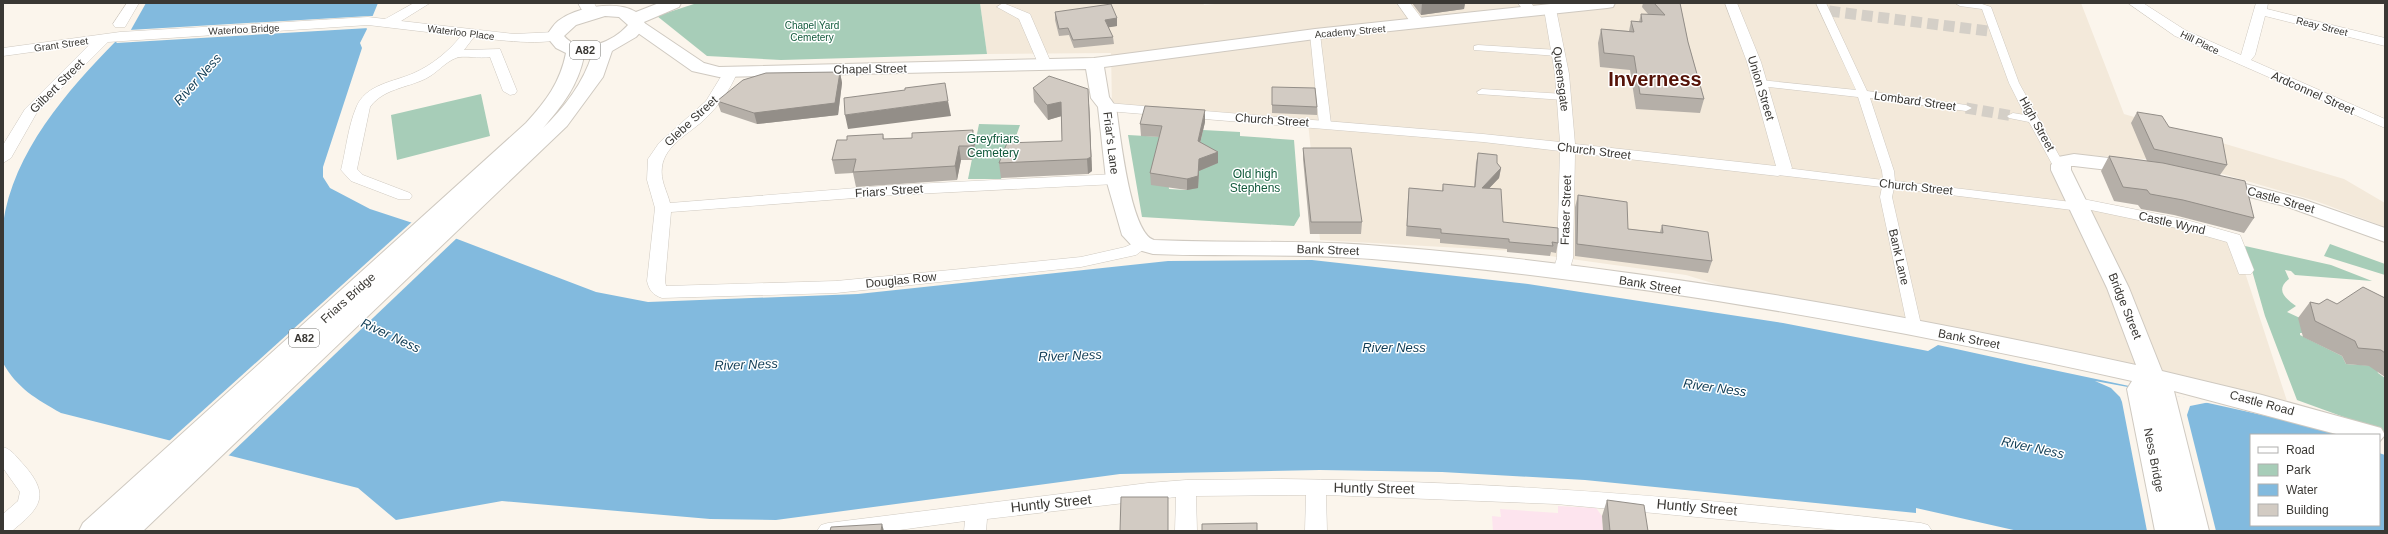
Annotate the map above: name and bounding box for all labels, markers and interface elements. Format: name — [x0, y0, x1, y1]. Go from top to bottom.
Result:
street label: Reay Street — [2295, 15, 2349, 38]
park label: Chapel Yard Cemetery — [785, 20, 839, 43]
street label: Waterloo Bridge — [208, 22, 280, 37]
street label: Waterloo Place — [427, 23, 496, 42]
street label: Academy Street — [1314, 23, 1386, 40]
street label: Hill Place — [2179, 28, 2221, 57]
street label: Grant Street — [33, 35, 89, 54]
road number: A82 — [570, 41, 600, 59]
street label: Queensgate — [1550, 46, 1572, 113]
water label: River Ness — [171, 50, 225, 108]
street label: Union Street — [1745, 54, 1778, 123]
street label: Gilbert Street — [27, 56, 87, 116]
street label: Chapel Street — [833, 61, 907, 77]
district label: Inverness — [1608, 68, 1702, 90]
street label: Ardconnel Street — [2269, 68, 2357, 118]
street label: Lombard Street — [1873, 88, 1958, 114]
street label: Glebe Street — [662, 92, 721, 149]
street label: High Street — [2016, 94, 2058, 154]
street label: Church Street — [1235, 110, 1310, 130]
street label: Friar's Lane — [1100, 111, 1122, 175]
park label: Greyfriars Cemetery — [967, 132, 1019, 160]
street label: Church Street — [1556, 140, 1632, 163]
park label: Old high Stephens — [1230, 167, 1280, 195]
street label: Fraser Street — [1558, 174, 1574, 245]
street label: Church Street — [1878, 176, 1954, 198]
street label: Friars' Street — [854, 182, 924, 200]
street label: Castle Street — [2246, 184, 2317, 216]
street label: Castle Wynd — [2137, 209, 2207, 237]
street label: Bank Lane — [1886, 227, 1912, 287]
street label: Bank Street — [1296, 242, 1360, 258]
street label: Douglas Row — [865, 269, 938, 291]
street label: Friars Bridge — [318, 270, 378, 326]
street label: Bridge Street — [2105, 271, 2145, 342]
street label: Bank Street — [1618, 273, 1683, 297]
water label: River Ness — [359, 315, 423, 356]
street label: Bank Street — [1937, 326, 2002, 352]
road number: A82 — [289, 329, 319, 347]
water label: River Ness — [1362, 340, 1426, 355]
water label: River Ness — [1038, 347, 1103, 364]
water label: River Ness — [714, 356, 779, 373]
water label: River Ness — [1682, 376, 1748, 399]
street label: Castle Road — [2228, 388, 2296, 418]
street label: Ness Bridge — [2141, 427, 2167, 494]
water label: River Ness — [2000, 434, 2066, 462]
legend — [2250, 434, 2380, 526]
text: Road — [2286, 443, 2315, 457]
text: Park — [2286, 463, 2312, 477]
street label: Huntly Street — [1333, 479, 1415, 497]
text: Water — [2286, 483, 2318, 497]
street label: Huntly Street — [1010, 491, 1092, 515]
street label: Huntly Street — [1656, 496, 1738, 519]
text: Building — [2286, 503, 2329, 517]

